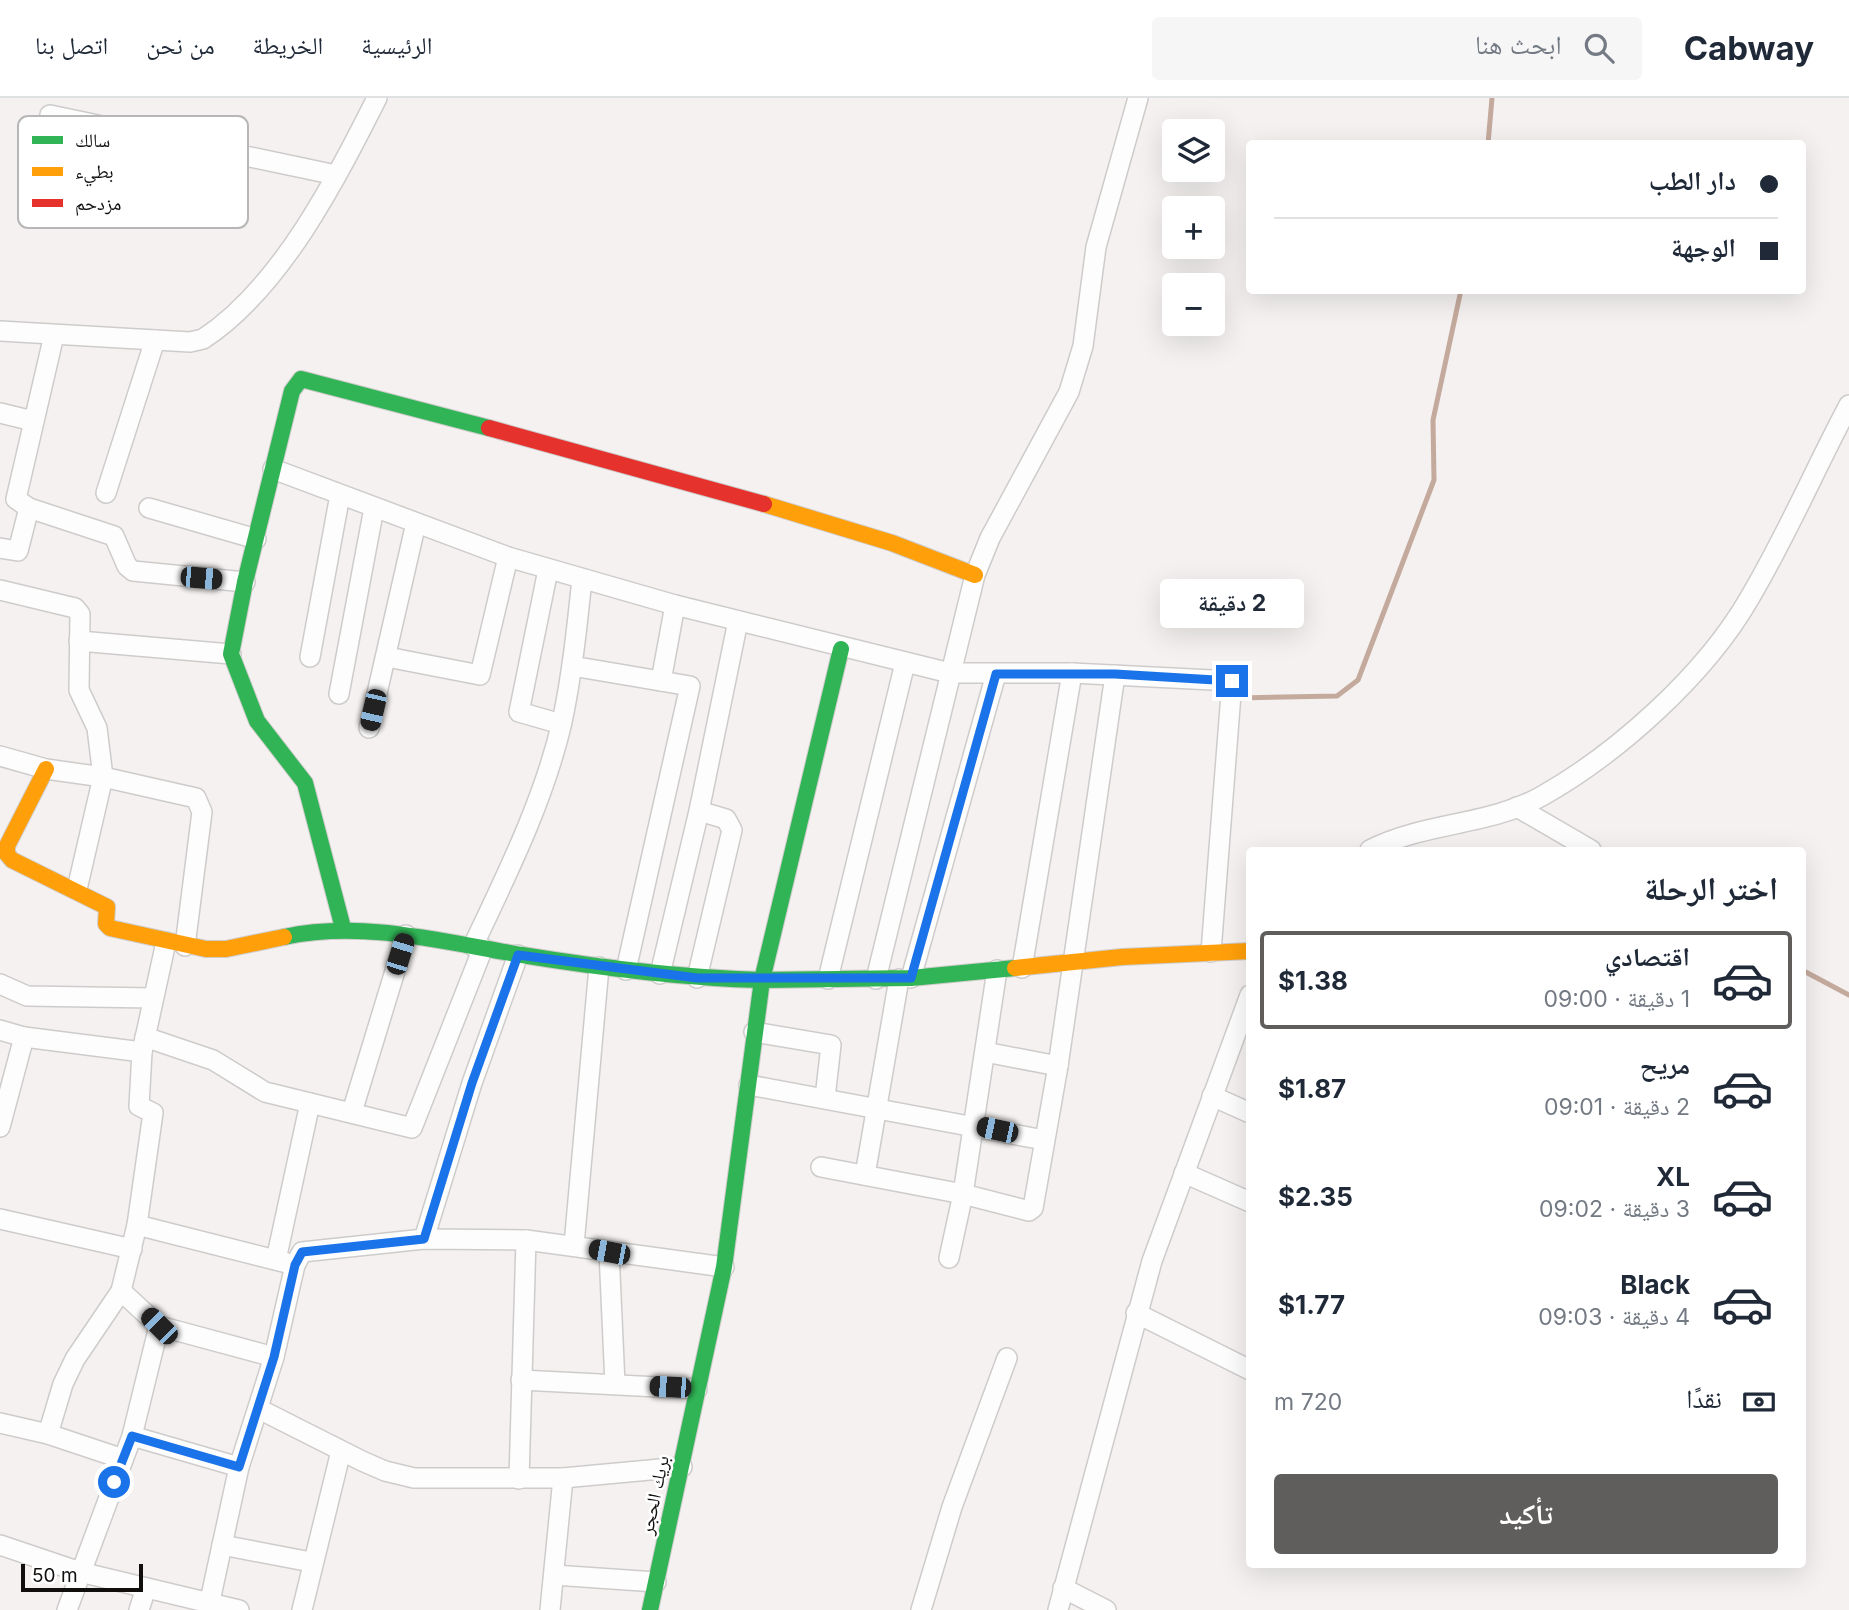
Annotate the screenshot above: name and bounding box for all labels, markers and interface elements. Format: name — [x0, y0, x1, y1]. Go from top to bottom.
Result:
search box — [1152, 17, 1642, 80]
text: Cabway — [1684, 28, 1814, 68]
text: ابحث هنا — [1475, 29, 1562, 60]
icon: search — [1580, 29, 1618, 67]
text: اتصل بنا — [35, 31, 108, 60]
text: من نحن — [146, 31, 215, 60]
text: الخريطة — [253, 31, 323, 60]
text: الرئيسية — [361, 31, 432, 60]
legend — [18, 116, 248, 228]
map controls — [1162, 119, 1225, 336]
button: layers — [1162, 119, 1225, 182]
text: سالك — [75, 129, 110, 152]
text: بطيء — [75, 160, 114, 187]
text: دار الطب — [1649, 165, 1736, 196]
text: مزدحم — [75, 192, 121, 216]
button: + — [1162, 196, 1225, 259]
text: الوجهة — [1671, 232, 1736, 263]
button: − — [1162, 273, 1225, 336]
car — [180, 566, 223, 590]
callout: 2 دقيقة — [1160, 580, 1304, 628]
text: 2 دقيقة — [1198, 589, 1266, 617]
route end — [1216, 665, 1248, 697]
car — [359, 687, 388, 733]
text: اختر الرحلة — [1644, 869, 1778, 908]
car — [384, 931, 417, 977]
text: اقتصادي — [1605, 941, 1690, 972]
icon: car — [1711, 949, 1774, 1012]
text: $1.38 — [1278, 965, 1348, 996]
text: 1 دقيقة · 09:00 — [1543, 985, 1690, 1013]
text: مريح — [1640, 1049, 1690, 1080]
icon: car — [1711, 1057, 1774, 1120]
text: $1.87 — [1278, 1073, 1346, 1104]
text: 2 دقيقة · 09:01 — [1544, 1093, 1690, 1121]
car — [975, 1115, 1020, 1145]
text: XL — [1656, 1161, 1690, 1192]
icon: car — [1711, 1165, 1774, 1228]
text: $2.35 — [1278, 1181, 1353, 1212]
text: 3 دقيقة · 09:02 — [1539, 1195, 1690, 1223]
car — [587, 1238, 632, 1266]
text: Black — [1620, 1269, 1690, 1300]
icon: car — [1711, 1273, 1774, 1336]
text: $1.77 — [1278, 1289, 1345, 1320]
text: 4 دقيقة · 09:03 — [1538, 1303, 1690, 1331]
car — [137, 1304, 182, 1348]
car — [649, 1375, 692, 1399]
text: نقدًا — [1686, 1383, 1722, 1414]
icon: cash — [1740, 1383, 1778, 1421]
text: 720 m — [1274, 1388, 1342, 1416]
street label: بريك الحجر — [635, 1453, 674, 1538]
route start — [98, 1466, 130, 1498]
button: تأكيد — [1274, 1474, 1778, 1554]
scale bar — [21, 1561, 144, 1593]
text: 50 m — [32, 1564, 78, 1587]

